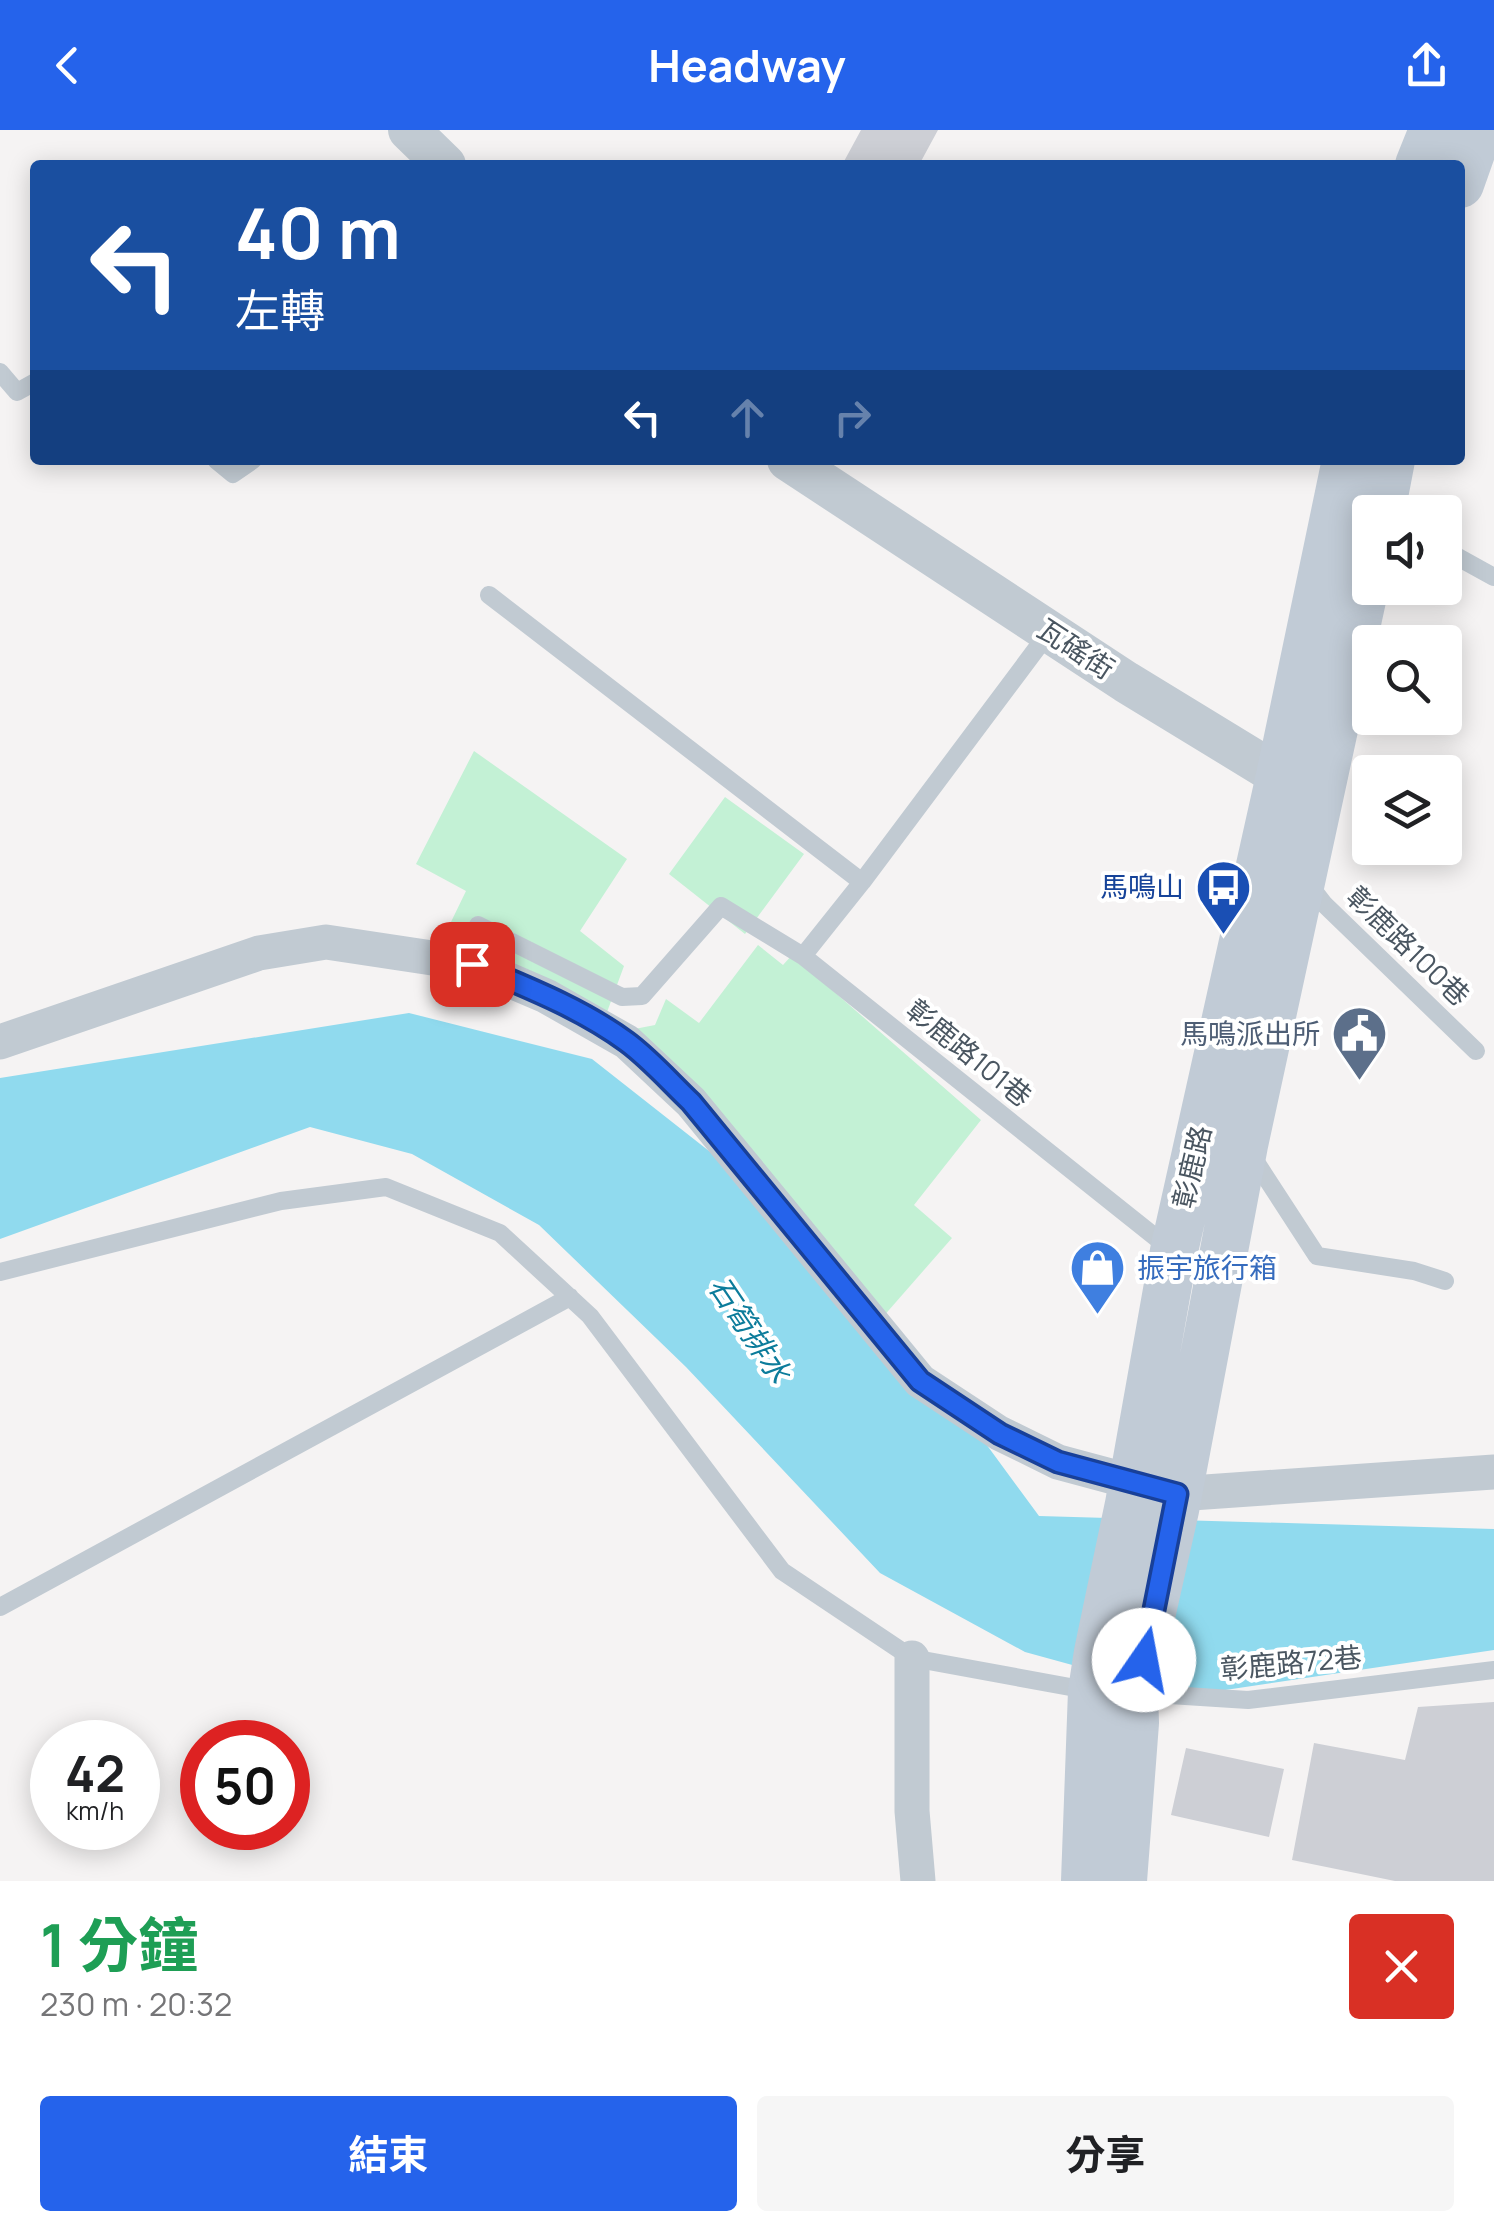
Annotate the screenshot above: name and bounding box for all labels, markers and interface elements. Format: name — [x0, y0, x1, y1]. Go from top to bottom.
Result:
text: Headway — [648, 34, 846, 96]
icon: back — [40, 38, 95, 93]
icon: share — [1399, 38, 1454, 93]
text: 40 m — [235, 184, 401, 280]
icon: left — [70, 200, 200, 330]
text: 左轉 — [235, 279, 325, 341]
icon: left — [615, 390, 670, 445]
icon: ahead — [720, 390, 775, 445]
icon: right — [825, 390, 880, 445]
map controls — [1352, 495, 1462, 865]
button: sound — [1352, 495, 1462, 605]
street label: 瓦磘街 — [1031, 609, 1122, 687]
button: search — [1352, 625, 1462, 735]
button: layers — [1352, 755, 1462, 865]
bus stop icon: 馬鳴山 — [1193, 857, 1253, 936]
place label: 馬鳴山 — [1100, 867, 1184, 905]
street label: 彰鹿路100巷 — [1339, 877, 1478, 1014]
pin — [430, 922, 515, 1007]
icon: arrive — [445, 937, 500, 992]
street label: 彰鹿路101巷 — [899, 990, 1040, 1114]
public building icon: 馬鳴派出所 — [1329, 1004, 1389, 1083]
place label: 馬鳴派出所 — [1180, 1014, 1320, 1052]
street label: 彰鹿路 — [1163, 1122, 1219, 1212]
shop icon: 振宇旅行箱 — [1068, 1238, 1128, 1317]
place label: 振宇旅行箱 — [1137, 1248, 1277, 1286]
water label: 石筍排水 — [700, 1268, 802, 1392]
position arrow — [1092, 1608, 1196, 1712]
street label: 彰鹿路72巷 — [1219, 1637, 1363, 1687]
speed limit sign: 50 — [180, 1720, 310, 1850]
text: 42 — [65, 1739, 125, 1807]
text: km/h — [66, 1793, 124, 1828]
text: 1 分鐘 — [40, 1903, 198, 1985]
button: close — [1349, 1914, 1454, 2019]
text: 230 m · 20:32 — [40, 1982, 232, 2026]
button: 結束 — [40, 2096, 737, 2211]
button: 分享 — [757, 2096, 1454, 2211]

